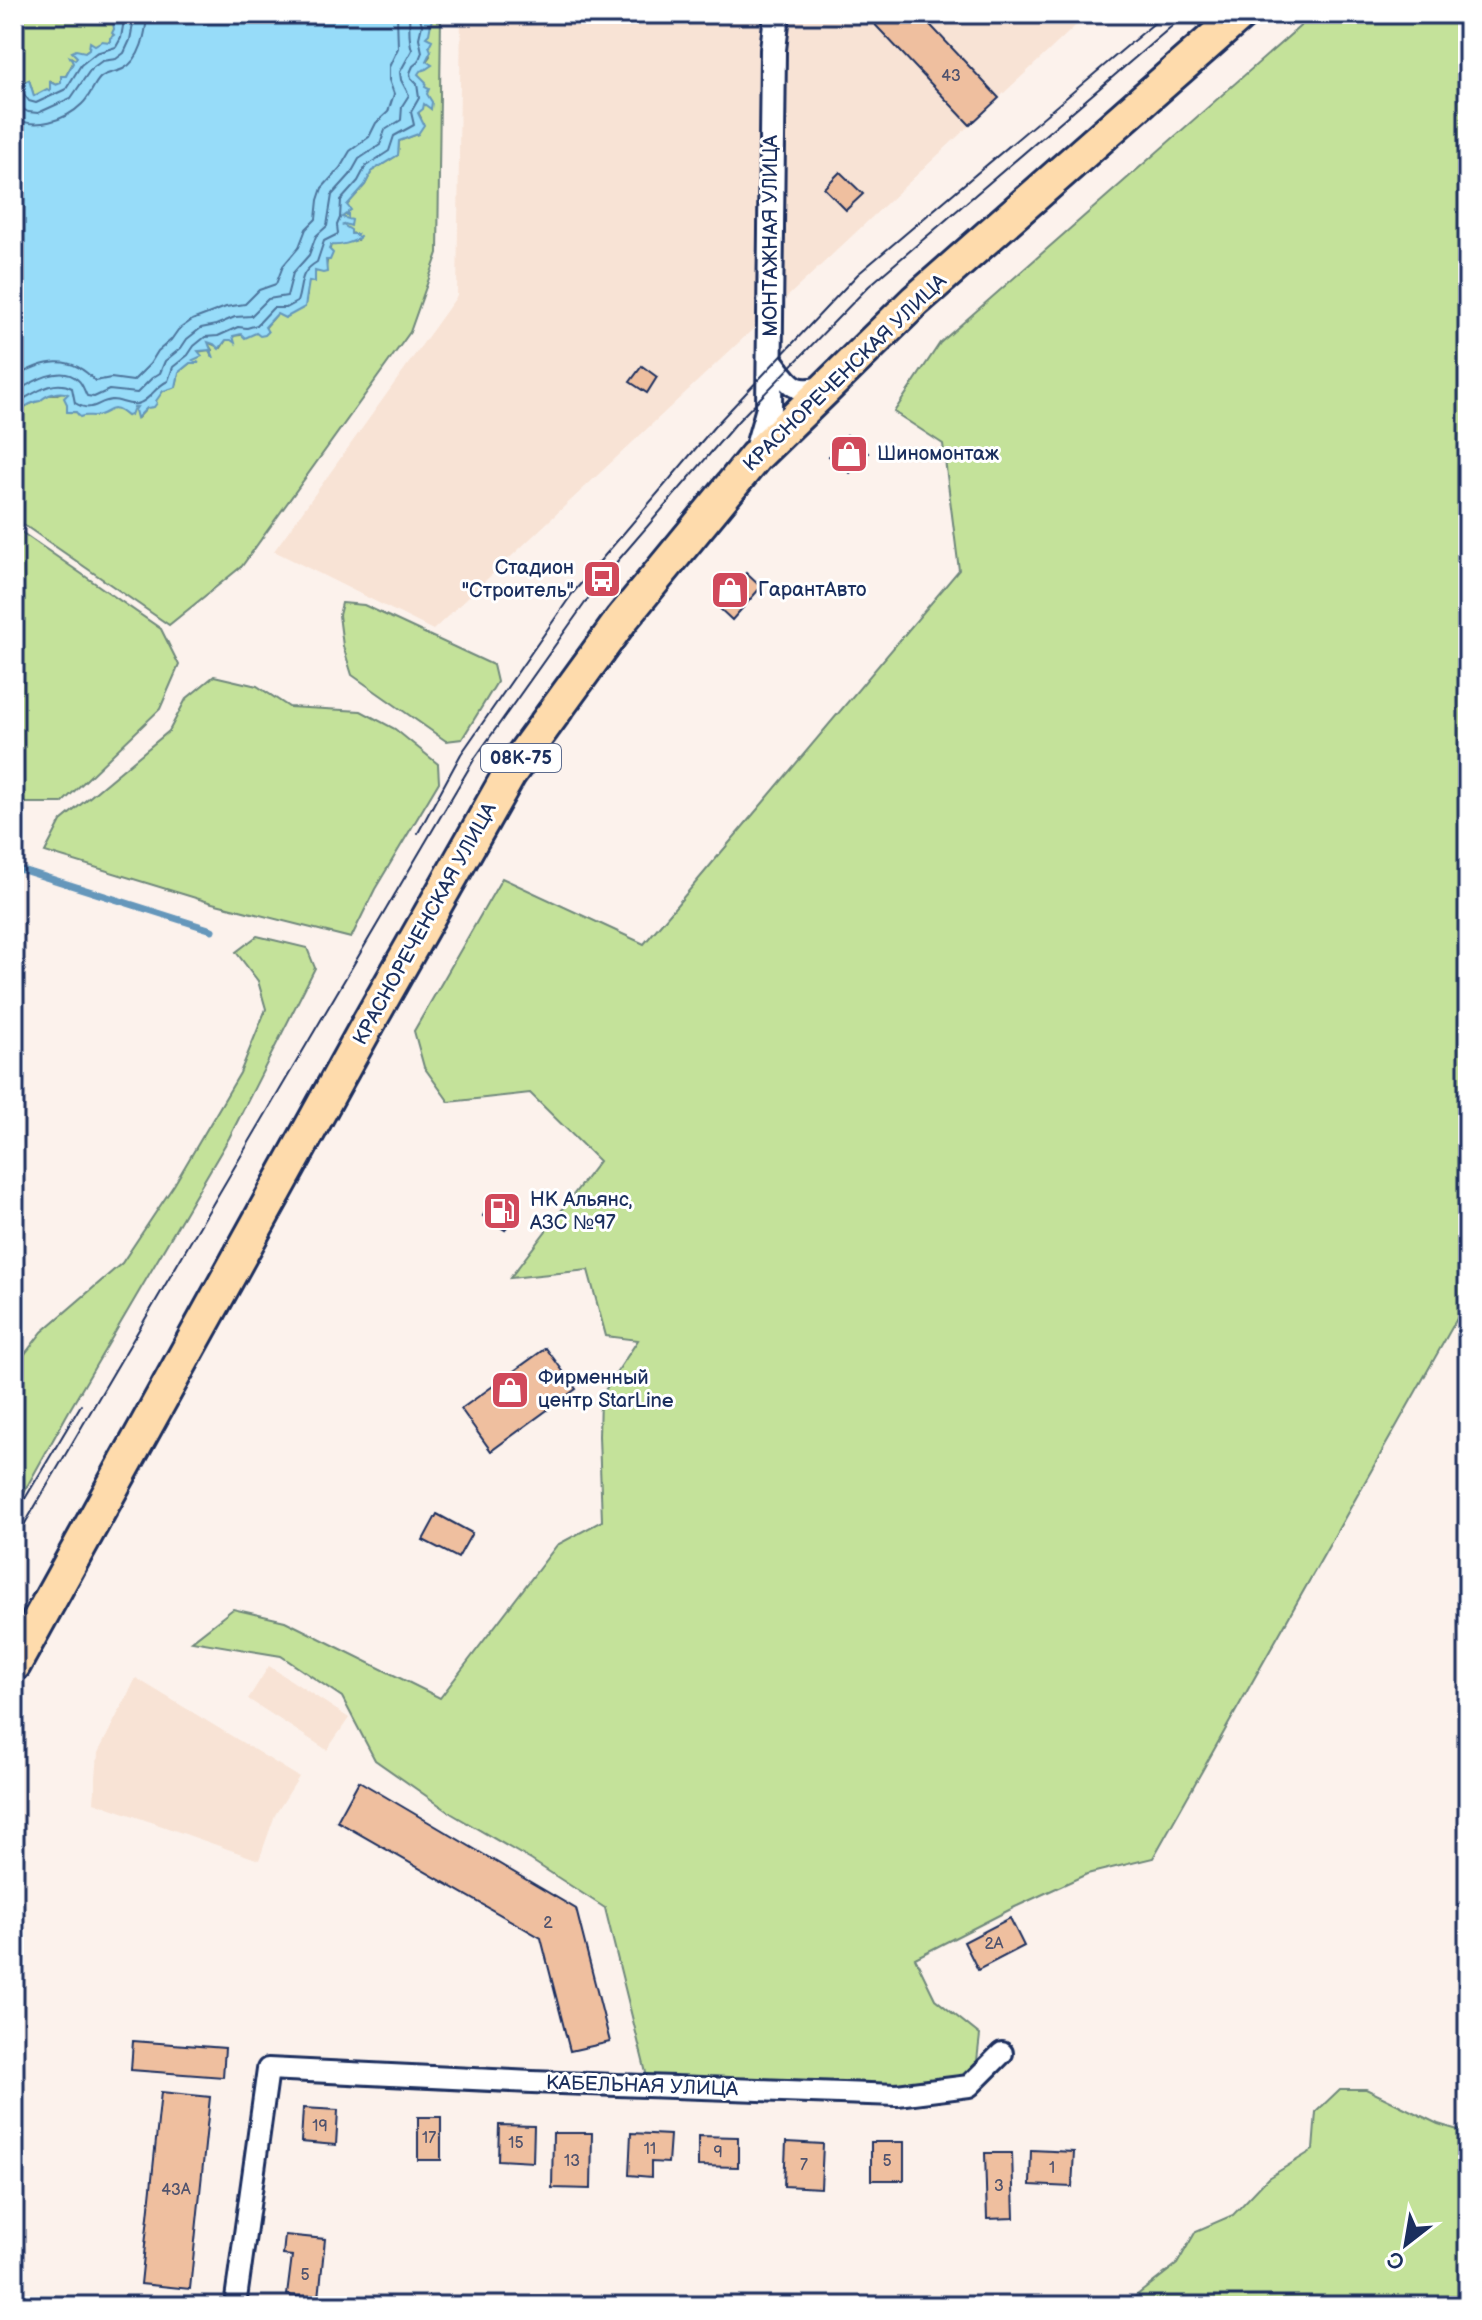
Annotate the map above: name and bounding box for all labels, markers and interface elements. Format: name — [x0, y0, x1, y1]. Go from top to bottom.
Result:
house number: 43 — [941, 67, 961, 86]
street label: МОНТАЖНАЯ УЛИЦА — [759, 134, 783, 337]
street label: КРАСНОРЕЧЕНСКАЯ УЛИЦА — [738, 269, 952, 476]
shop icon: Шиномонтаж — [828, 433, 870, 475]
place label: Шиномонтаж — [877, 442, 999, 466]
place label: Стадион "Строитель" — [462, 556, 574, 603]
bus stop icon: Стадион "Строитель" — [581, 558, 623, 600]
shop icon: ГарантАвто — [709, 569, 751, 611]
place label: ГарантАвто — [758, 578, 867, 602]
road number: 08К-75 — [481, 744, 561, 772]
street label: КРАСНОРЕЧЕНСКАЯ УЛИЦА — [348, 798, 502, 1049]
place label: НК Альянс, АЗС №97 — [529, 1188, 632, 1235]
fuel station icon: НК Альянс, АЗС №97 — [481, 1190, 523, 1232]
place label: Фирменный центр StarLine — [538, 1366, 674, 1413]
shop icon: Фирменный центр StarLine — [489, 1369, 531, 1411]
house number: 2 — [543, 1914, 553, 1933]
house number: 2А — [984, 1935, 1004, 1954]
street label: КАБЕЛЬНАЯ УЛИЦА — [546, 2071, 739, 2101]
house number: 19 — [312, 2117, 328, 2136]
house number: 17 — [422, 2129, 436, 2148]
house number: 15 — [508, 2134, 524, 2153]
house number: 11 — [644, 2140, 656, 2159]
house number: 9 — [713, 2143, 723, 2162]
house number: 13 — [564, 2152, 580, 2171]
house number: 5 — [882, 2152, 892, 2171]
house number: 7 — [800, 2156, 808, 2175]
house number: 1 — [1049, 2159, 1055, 2178]
house number: 3 — [994, 2177, 1004, 2196]
house number: 43А — [161, 2181, 191, 2200]
north arrow — [1366, 2204, 1446, 2284]
text: С — [1383, 2244, 1410, 2275]
house number: 5 — [300, 2266, 310, 2285]

